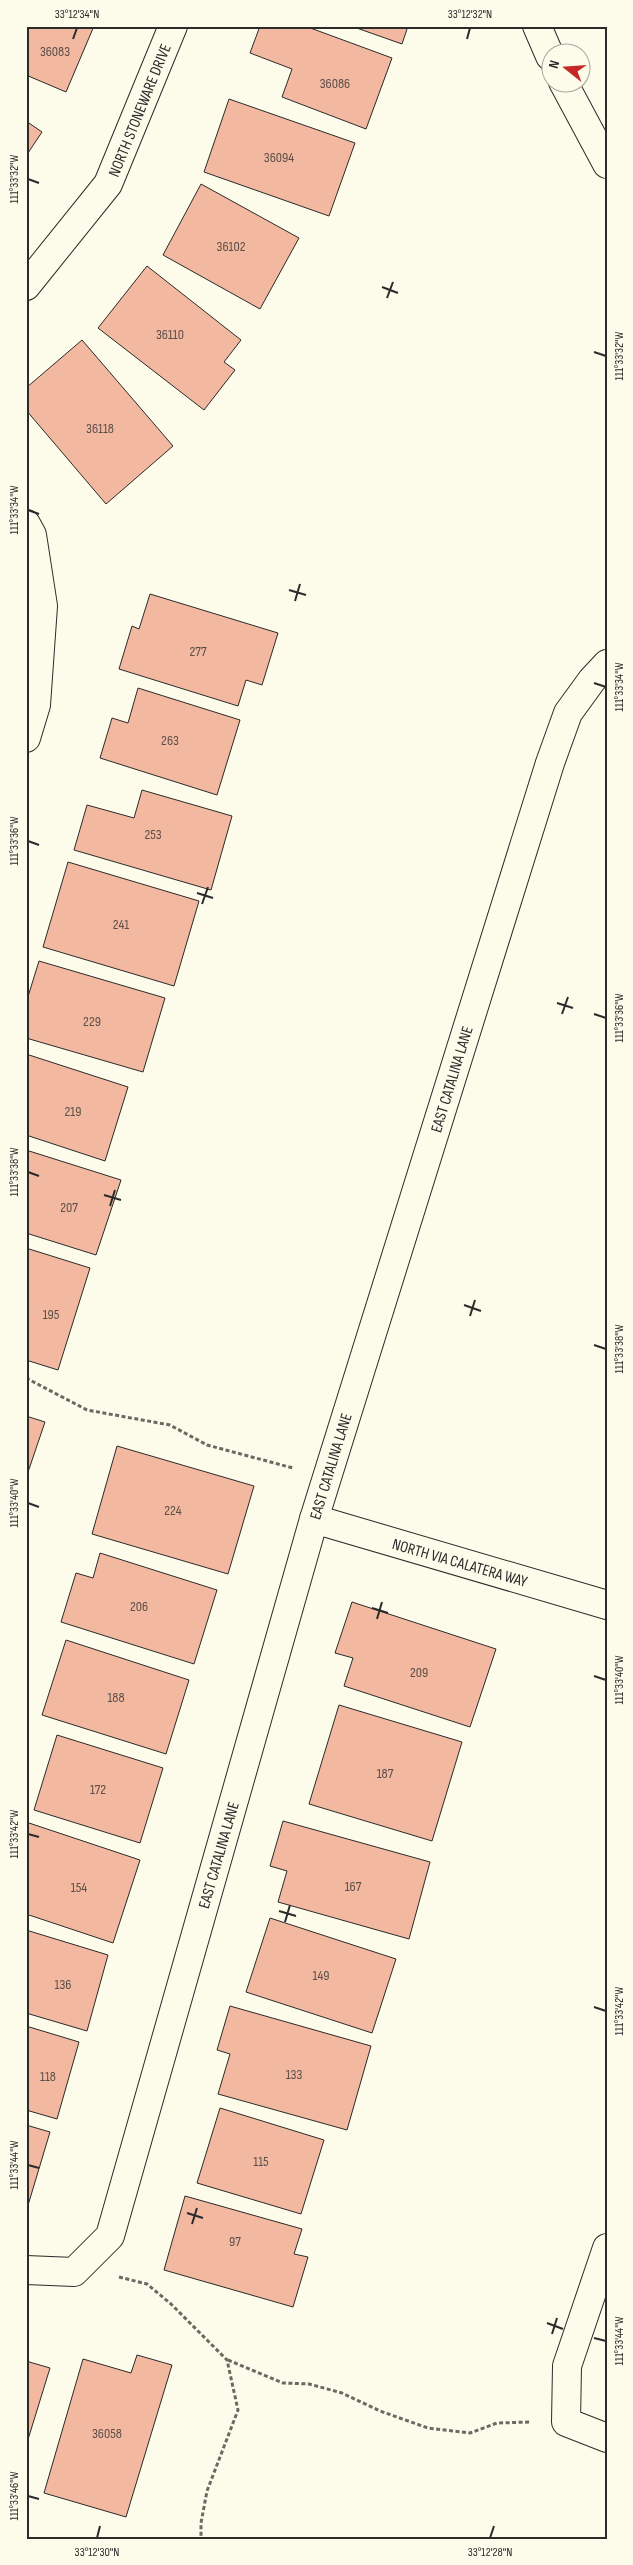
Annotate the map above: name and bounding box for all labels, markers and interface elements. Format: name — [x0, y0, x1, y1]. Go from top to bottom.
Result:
text: 33°12'34"N — [55, 7, 99, 22]
text: 33°12'32"N — [448, 7, 492, 22]
street label: NORTH STONEWARE DRIVE — [105, 41, 176, 180]
north arrow — [540, 42, 590, 92]
house number: 36083 — [40, 43, 70, 60]
text: N — [545, 58, 563, 70]
house number: 36086 — [320, 75, 350, 92]
house number: 36094 — [264, 149, 294, 166]
text: 111°33'32"W — [7, 154, 22, 203]
house number: 36102 — [217, 238, 246, 255]
house number: 36110 — [156, 326, 184, 343]
text: 111°33'32"W — [612, 331, 627, 380]
house number: 36118 — [86, 420, 114, 437]
text: 111°33'34"W — [7, 485, 22, 534]
house number: 277 — [189, 643, 207, 660]
text: 111°33'34"W — [612, 662, 627, 711]
house number: 263 — [161, 732, 179, 749]
text: 111°33'36"W — [7, 816, 22, 866]
house number: 253 — [144, 826, 162, 843]
house number: 241 — [113, 916, 129, 933]
text: 111°33'36"W — [612, 993, 627, 1043]
house number: 229 — [83, 1013, 101, 1030]
street label: EAST CATALINA LANE — [427, 1024, 478, 1135]
house number: 219 — [65, 1103, 81, 1120]
text: 111°33'38"W — [7, 1147, 22, 1197]
house number: 207 — [60, 1199, 78, 1216]
house number: 195 — [43, 1306, 60, 1323]
text: 111°33'38"W — [612, 1324, 627, 1374]
street label: EAST CATALINA LANE — [306, 1411, 357, 1522]
text: 111°33'40"W — [7, 1478, 22, 1528]
house number: 224 — [164, 1502, 182, 1519]
street label: NORTH VIA CALATERA WAY — [390, 1535, 530, 1592]
house number: 206 — [130, 1598, 148, 1615]
text: 111°33'40"W — [612, 1655, 627, 1705]
house number: 209 — [410, 1664, 428, 1681]
house number: 188 — [107, 1689, 125, 1706]
house number: 187 — [377, 1765, 394, 1782]
house number: 172 — [90, 1781, 106, 1798]
street label: EAST CATALINA LANE — [195, 1800, 244, 1911]
text: 111°33'42"W — [7, 1809, 22, 1858]
house number: 167 — [345, 1878, 362, 1895]
house number: 154 — [71, 1879, 87, 1896]
house number: 149 — [313, 1967, 329, 1984]
house number: 136 — [55, 1976, 71, 1993]
text: 111°33'42"W — [612, 1986, 627, 2035]
house number: 133 — [286, 2066, 302, 2083]
house number: 118 — [40, 2068, 56, 2085]
text: 111°33'44"W — [7, 2140, 22, 2189]
house number: 115 — [253, 2153, 269, 2170]
house number: 97 — [229, 2233, 241, 2250]
text: 111°33'44"W — [612, 2316, 627, 2365]
house number: 36058 — [92, 2425, 122, 2442]
text: 111°33'46"W — [7, 2471, 22, 2521]
text: 33°12'30"N — [75, 2545, 119, 2560]
text: 33°12'28"N — [468, 2545, 512, 2560]

